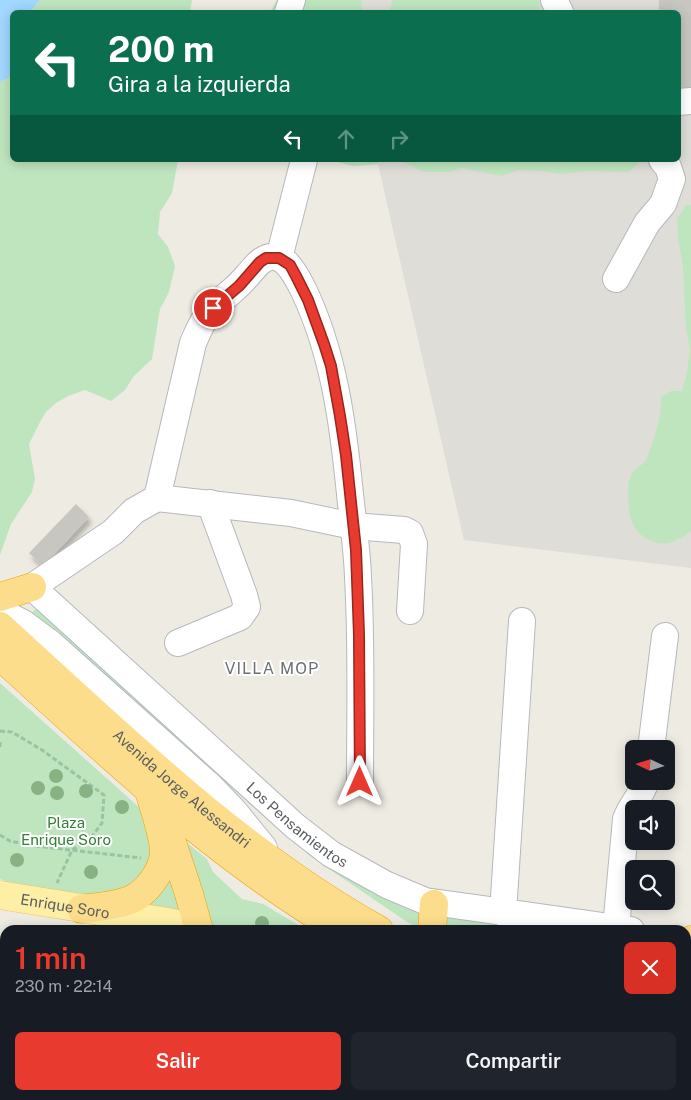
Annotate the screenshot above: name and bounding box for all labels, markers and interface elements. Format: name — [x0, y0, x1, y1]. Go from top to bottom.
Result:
text: 200 m — [108, 29, 214, 70]
icon: left — [25, 30, 90, 95]
text: Gira a la izquierda — [108, 71, 291, 97]
icon: left — [279, 125, 307, 153]
icon: ahead — [332, 125, 360, 153]
icon: right — [385, 125, 413, 153]
pin — [192, 287, 234, 329]
icon: arrive — [199, 294, 227, 322]
district label: VILLA MOP — [225, 659, 319, 678]
street label: Avenida Jorge Alessandri — [110, 726, 254, 851]
north arrow — [625, 740, 675, 790]
map controls — [625, 740, 675, 910]
position arrow — [333, 755, 385, 807]
street label: Los Pensamientos — [243, 778, 351, 870]
button: sound — [625, 800, 675, 850]
park label: Plaza Enrique Soro — [21, 814, 111, 848]
button: search — [625, 860, 675, 910]
street label: Enrique Soro — [19, 890, 111, 921]
text: 1 min — [15, 940, 86, 976]
button: close — [624, 942, 676, 994]
text: 230 m · 22:14 — [15, 977, 113, 996]
button: Salir — [15, 1032, 341, 1090]
button: Compartir — [351, 1032, 676, 1090]

